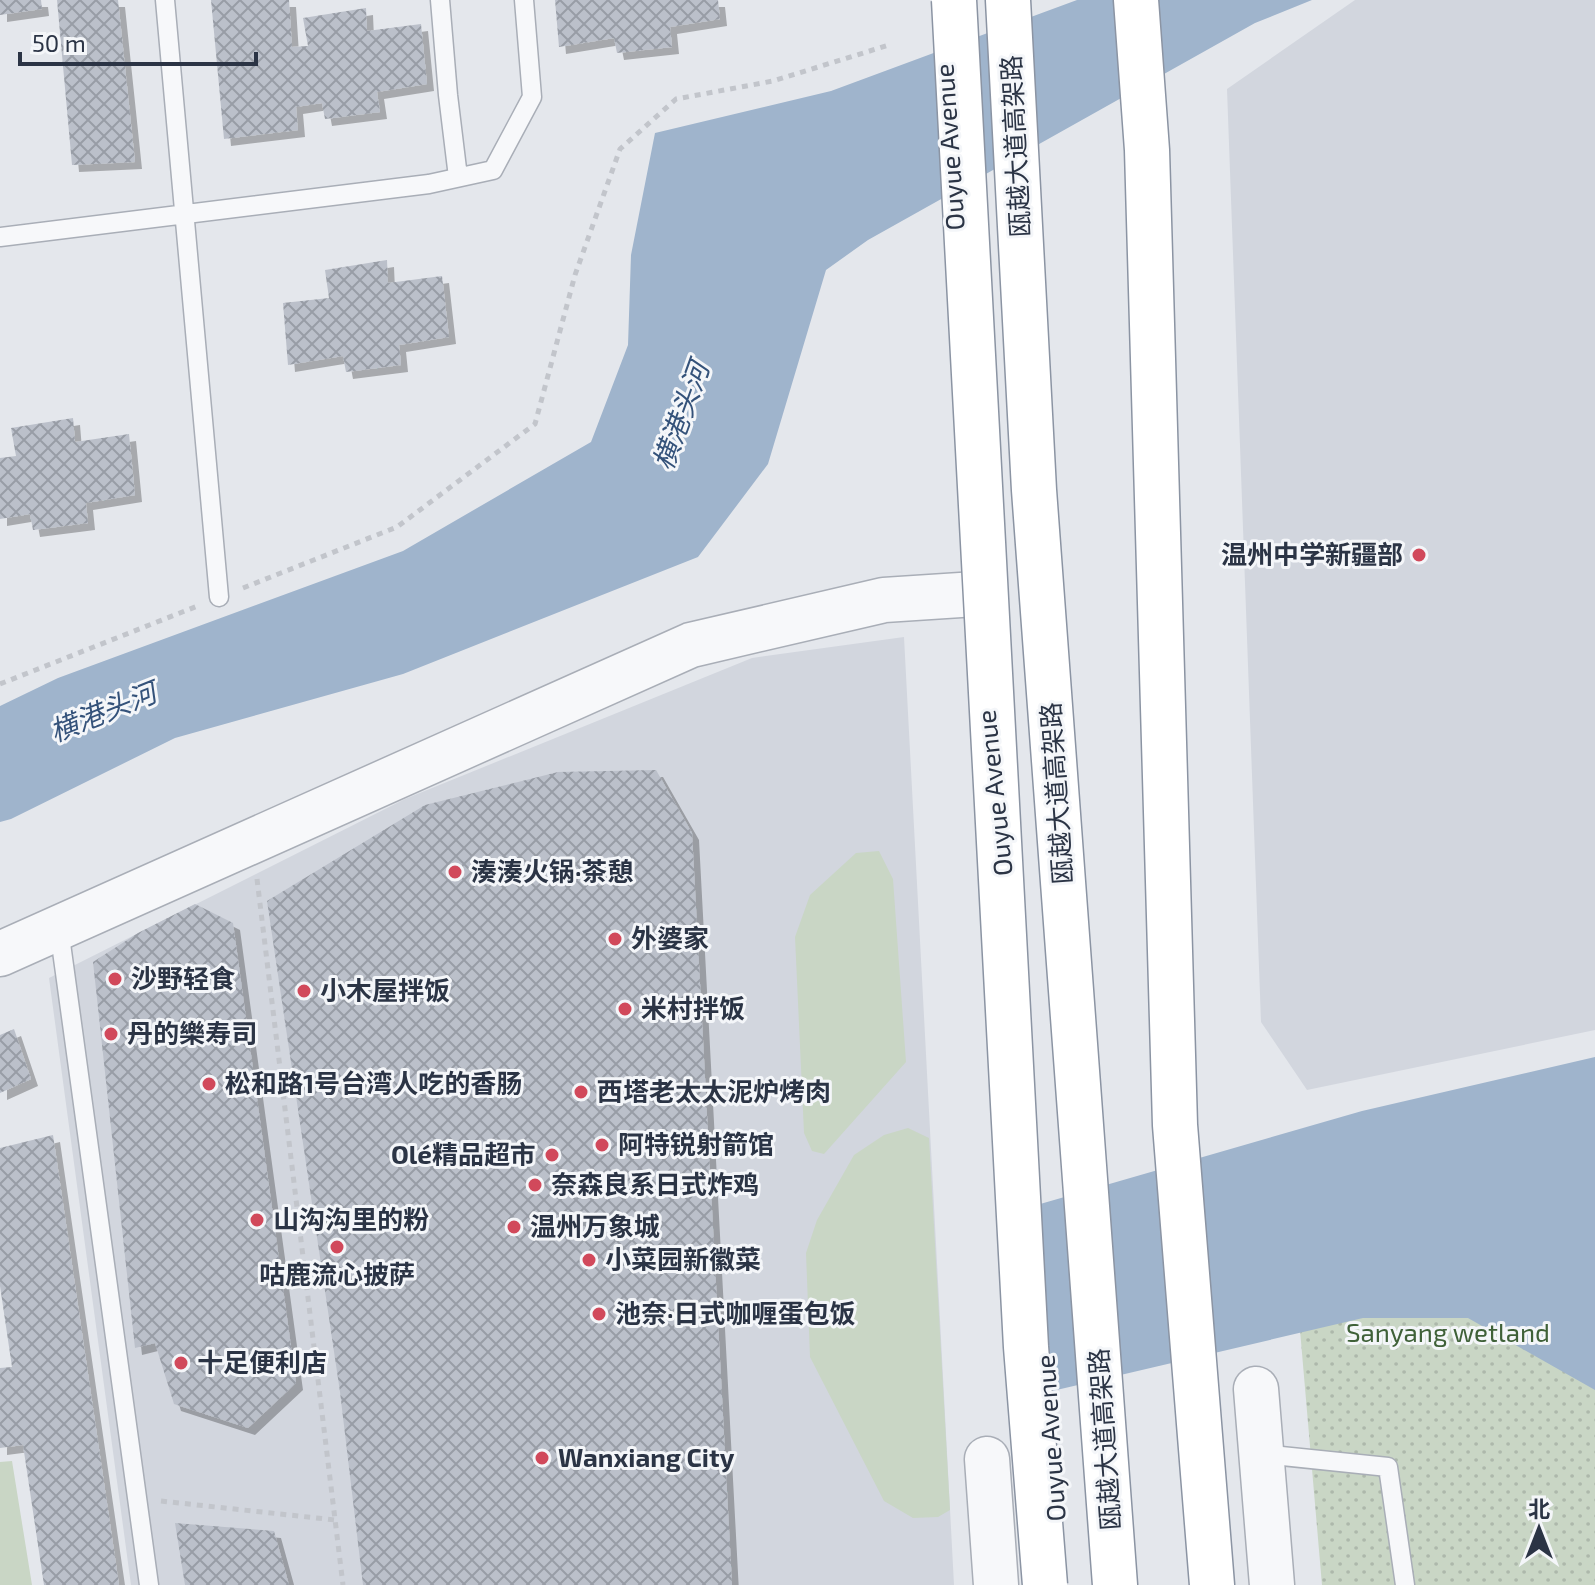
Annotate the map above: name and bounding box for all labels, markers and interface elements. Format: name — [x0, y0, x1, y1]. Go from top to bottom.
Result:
scale bar — [20, 16, 256, 66]
text: 50 m — [32, 28, 86, 57]
street label: 瓯越大道高架路 — [994, 54, 1035, 238]
street label: Ouyue Avenue — [927, 63, 970, 231]
water label: 横港头河 — [645, 353, 717, 474]
place label: 温州中学新疆部 — [1221, 538, 1403, 569]
marker: 温州中学新疆部 — [1410, 546, 1428, 564]
water label: 横港头河 — [44, 672, 166, 748]
street label: 瓯越大道高架路 — [1034, 701, 1077, 885]
street label: Ouyue Avenue — [969, 708, 1018, 878]
place label: 湊湊火锅·茶憩 — [471, 855, 634, 886]
marker: 湊湊火锅·茶憩 — [446, 863, 464, 881]
place label: 外婆家 — [631, 922, 709, 953]
marker: 外婆家 — [606, 930, 624, 948]
place label: 沙野轻食 — [131, 962, 236, 993]
marker: 沙野轻食 — [106, 970, 124, 988]
place label: 小木屋拌饭 — [320, 974, 450, 1005]
marker: 小木屋拌饭 — [295, 982, 313, 1000]
place label: 米村拌饭 — [641, 992, 745, 1023]
marker: 米村拌饭 — [616, 1000, 634, 1018]
place label: 丹的樂寿司 — [127, 1017, 257, 1048]
marker: 丹的樂寿司 — [102, 1025, 120, 1043]
place label: 松和路1号台湾人吃的香肠 — [225, 1067, 522, 1098]
marker: 松和路1号台湾人吃的香肠 — [200, 1075, 218, 1093]
place label: 西塔老太太泥炉烤肉 — [597, 1075, 831, 1106]
marker: 西塔老太太泥炉烤肉 — [572, 1083, 590, 1101]
place label: 阿特锐射箭馆 — [618, 1128, 774, 1159]
marker: 阿特锐射箭馆 — [593, 1136, 611, 1154]
place label: Olé精品超市 — [391, 1138, 536, 1169]
marker: Olé精品超市 — [543, 1146, 561, 1164]
place label: 奈森良系日式炸鸡 — [551, 1168, 759, 1199]
marker: 奈森良系日式炸鸡 — [526, 1176, 544, 1194]
place label: 山沟沟里的粉 — [273, 1203, 429, 1234]
place label: 温州万象城 — [530, 1210, 660, 1241]
marker: 山沟沟里的粉 — [248, 1211, 266, 1229]
marker: 温州万象城 — [505, 1218, 523, 1236]
marker: 咕鹿流心披萨 — [328, 1238, 346, 1256]
place label: 小菜园新徽菜 — [605, 1243, 761, 1274]
marker: 小菜园新徽菜 — [580, 1251, 598, 1269]
place label: 咕鹿流心披萨 — [259, 1258, 415, 1289]
place label: 池奈·日式咖喱蛋包饭 — [615, 1297, 856, 1328]
marker: 池奈·日式咖喱蛋包饭 — [590, 1305, 608, 1323]
park label: Sanyang wetland — [1346, 1316, 1550, 1347]
place label: 十足便利店 — [197, 1346, 327, 1377]
street label: 瓯越大道高架路 — [1082, 1347, 1125, 1531]
marker: 十足便利店 — [172, 1354, 190, 1372]
street label: Ouyue Avenue — [1028, 1354, 1071, 1522]
place label: Wanxiang City — [558, 1441, 735, 1473]
marker: Wanxiang City — [533, 1449, 551, 1467]
north arrow — [1499, 1489, 1579, 1569]
text: 北 — [1528, 1495, 1550, 1521]

